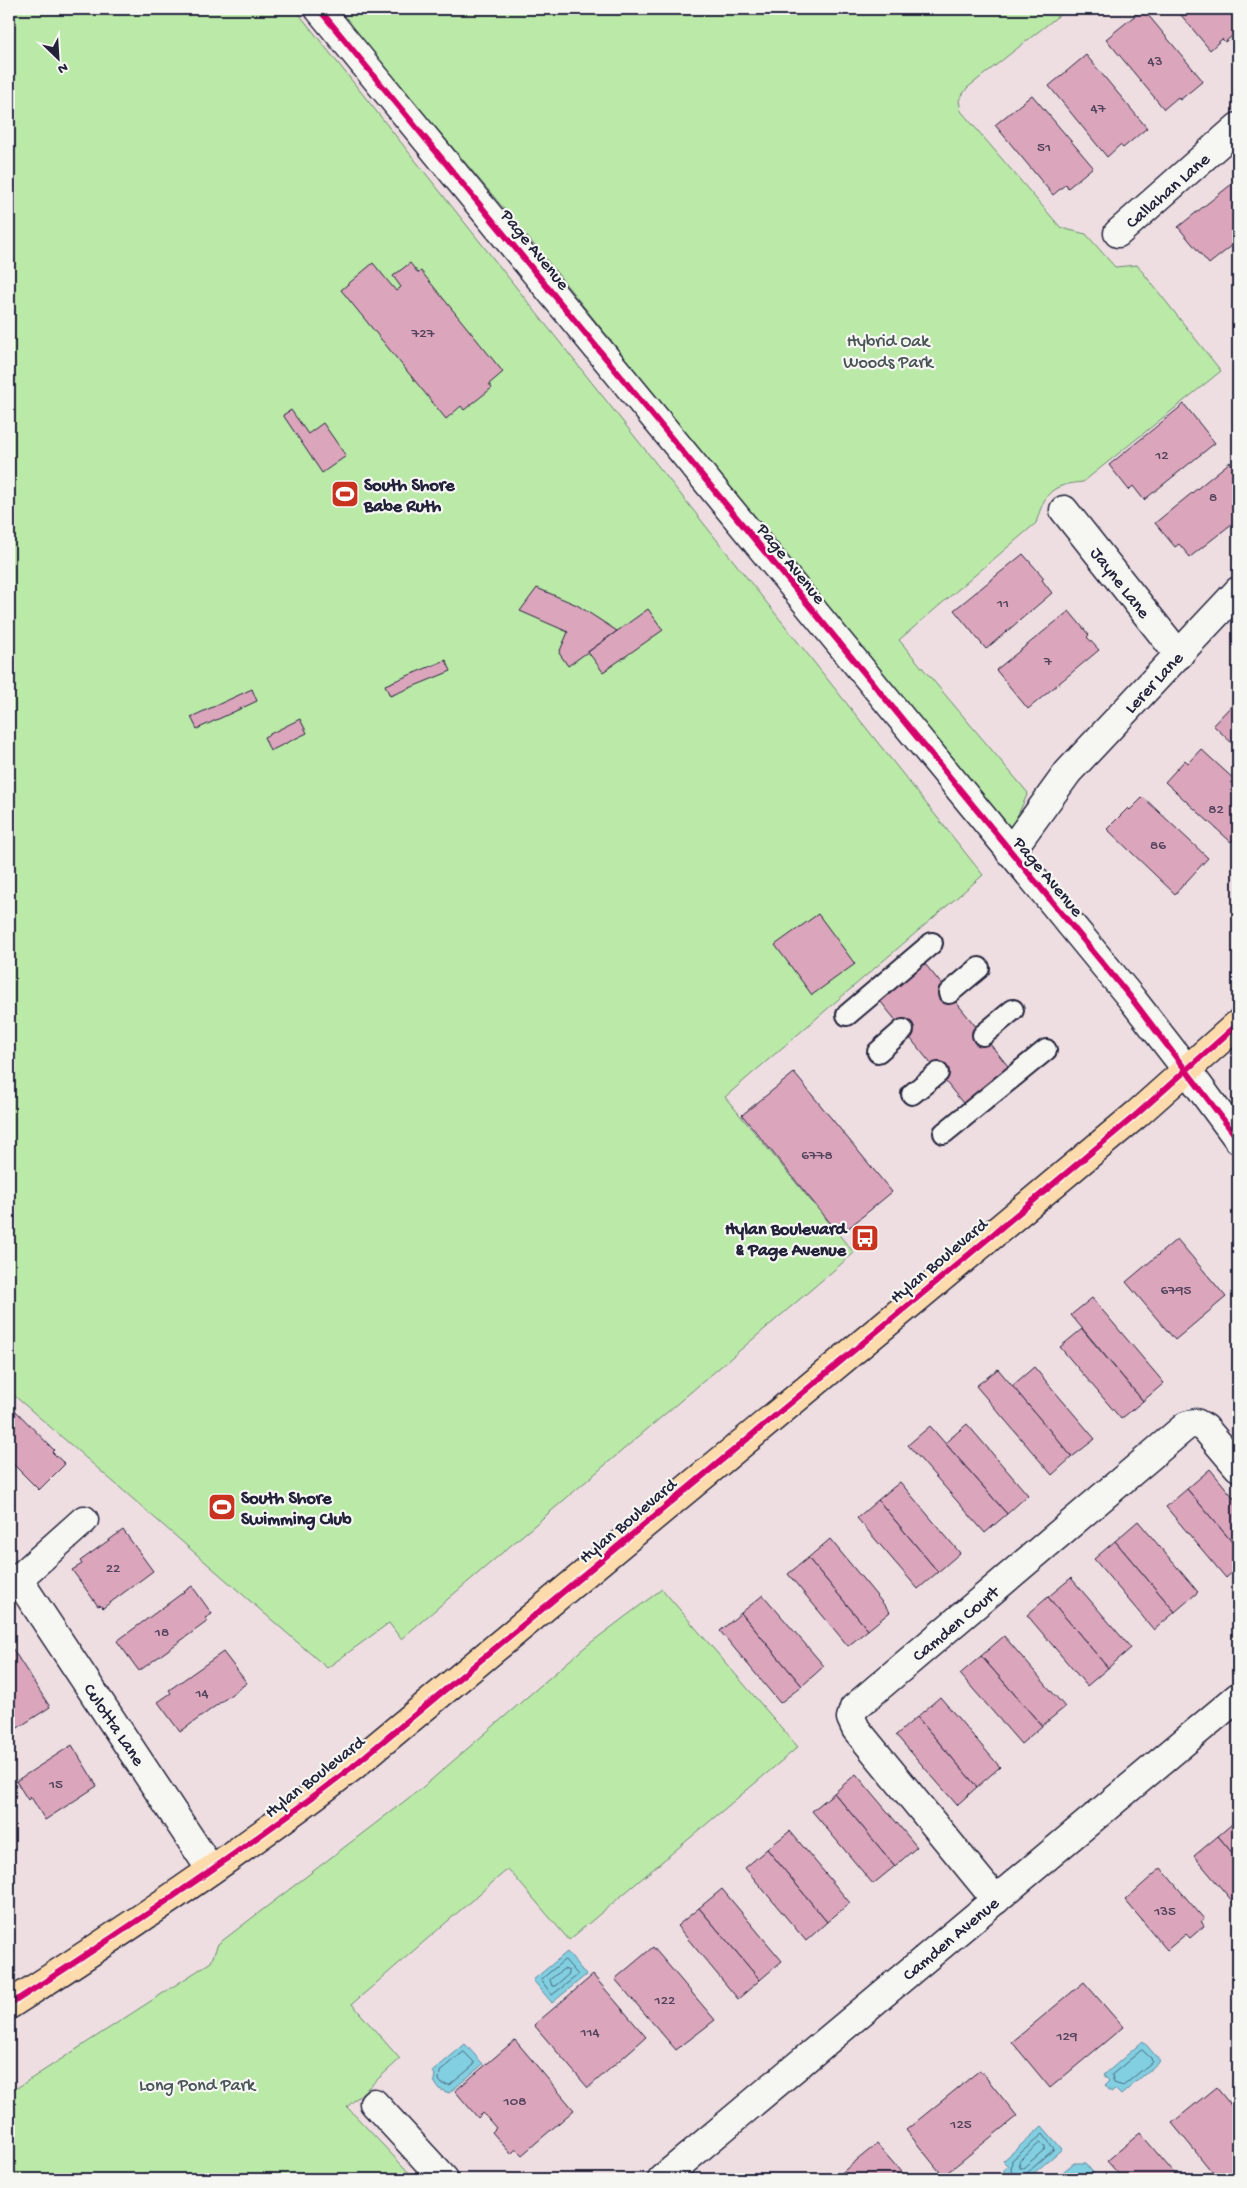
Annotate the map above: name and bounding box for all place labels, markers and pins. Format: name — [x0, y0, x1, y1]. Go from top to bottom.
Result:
place label: South Shore Babe Ruth — [363, 476, 455, 518]
sports icon: South Shore Babe Ruth — [330, 479, 360, 509]
place label: Hylan Boulevard & Page Avenue — [725, 1220, 848, 1262]
bus stop icon: Hylan Boulevard & Page Avenue — [850, 1223, 880, 1253]
place label: South Shore Swimming Club — [241, 1489, 352, 1531]
sports icon: South Shore Swimming Club — [207, 1492, 237, 1522]

